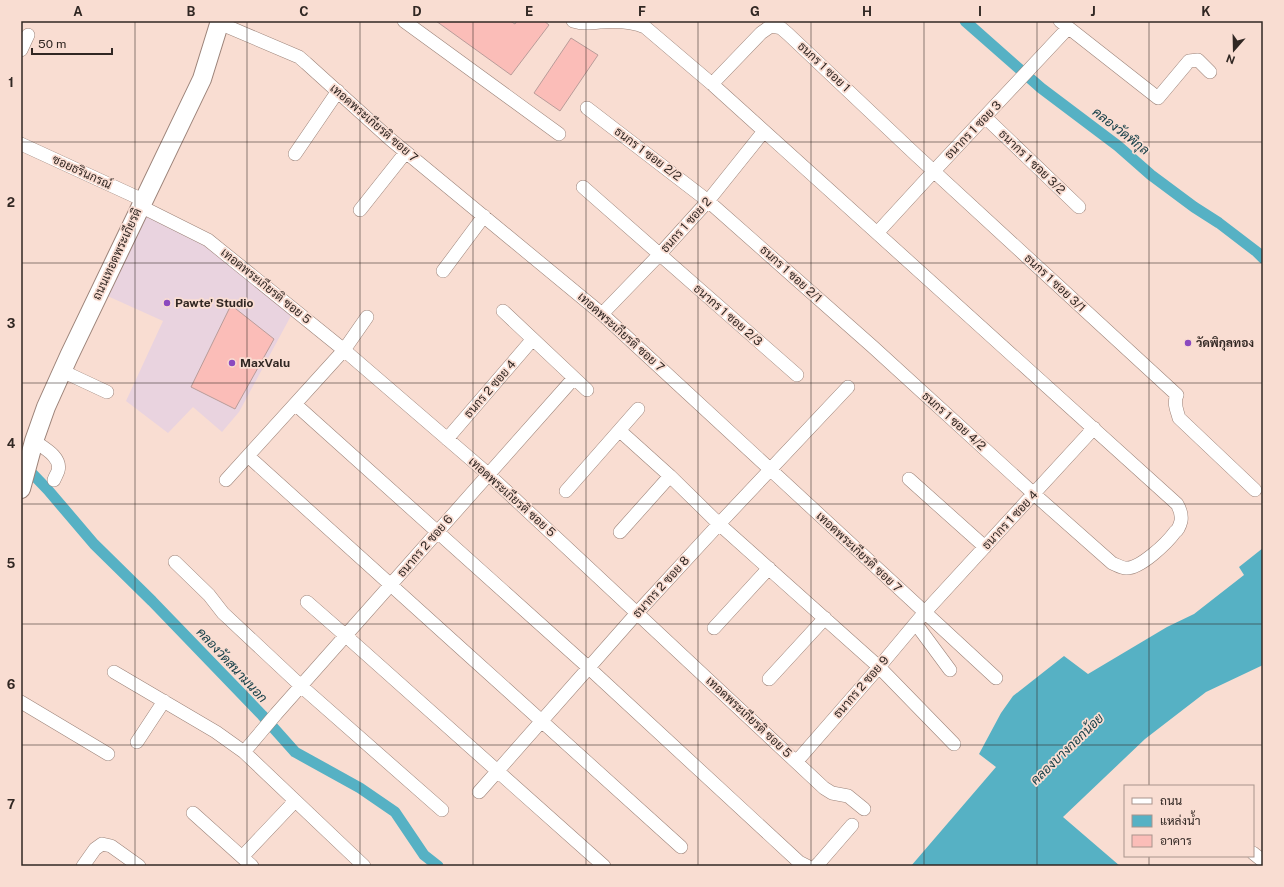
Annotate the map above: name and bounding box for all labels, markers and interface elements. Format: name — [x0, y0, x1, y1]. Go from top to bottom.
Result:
text: A — [73, 4, 83, 19]
text: B — [187, 4, 196, 19]
text: C — [299, 4, 309, 19]
text: D — [412, 4, 422, 19]
text: E — [525, 4, 533, 19]
text: F — [638, 4, 646, 19]
text: G — [750, 4, 760, 19]
text: H — [862, 4, 872, 19]
text: I — [978, 4, 982, 19]
text: J — [1090, 4, 1096, 19]
text: K — [1201, 4, 1211, 19]
scale bar — [32, 30, 112, 56]
north arrow — [1214, 30, 1254, 70]
text: 50 m — [38, 37, 66, 51]
street label: ธนกร 1 ซอย 1 — [795, 39, 853, 95]
text: N — [1224, 52, 1237, 67]
text: 1 — [8, 75, 14, 90]
street label: เทอดพระเกียรติ ซอย 7 — [327, 80, 421, 165]
street label: ธนากร 1 ซอย 3 — [942, 98, 1004, 162]
water label: คลองวัดพิกุล — [1088, 103, 1153, 159]
street label: ธนกร 1 ซอย 2/2 — [612, 124, 684, 184]
street label: ธนากร 1 ซอย 3/2 — [996, 127, 1068, 197]
street label: ซอยธรินกรณ์ — [50, 151, 114, 192]
text: 2 — [7, 195, 15, 210]
street label: ธนกร 1 ซอย 2 — [658, 195, 714, 255]
street label: ถนนเทอดพระเกียรติ — [89, 206, 144, 302]
street label: ธนกร 1 ซอย 2/1 — [757, 243, 825, 305]
street label: เทอดพระเกียรติ ซอย 5 — [218, 245, 315, 327]
street label: ธนกร 1 ซอย 3/1 — [1022, 251, 1088, 315]
street label: ธนากร 1 ซอย 2/3 — [691, 281, 765, 349]
street label: เทอดพระเกียรติ ซอย 7 — [575, 289, 668, 375]
place label: Pawte' Studio — [175, 296, 254, 310]
marker: Pawte' Studio — [162, 298, 172, 308]
text: 3 — [7, 316, 16, 331]
place label: วัดพิกุลทอง — [1196, 336, 1254, 351]
marker: วัดพิกุลทอง — [1183, 338, 1193, 348]
place label: MaxValu — [240, 356, 290, 370]
street label: ธนกร 2 ซอย 4 — [461, 357, 519, 421]
marker: MaxValu — [227, 358, 237, 368]
street label: ธนกร 1 ซอย 4/2 — [919, 389, 989, 453]
text: 4 — [7, 436, 16, 451]
street label: เทอดพระเกียรติ ซอย 5 — [466, 454, 559, 540]
street label: ธนากร 1 ซอย 4 — [979, 487, 1041, 552]
street label: เทอดพระเกียรติ ซอย 7 — [813, 508, 905, 595]
street label: ธนากร 2 ซอย 6 — [394, 512, 456, 580]
street label: ธนากร 2 ซอย 8 — [630, 553, 692, 621]
text: 5 — [7, 556, 16, 571]
water label: คลองวัดสนามนอก — [194, 624, 270, 706]
street label: ธนากร 2 ซอย 9 — [830, 653, 892, 721]
street label: เทอดพระเกียรติ ซอย 5 — [703, 673, 796, 761]
text: 6 — [7, 677, 16, 692]
water label: คลองบางกอกน้อย — [1027, 709, 1107, 788]
legend — [1124, 785, 1254, 857]
text: ถนน — [1160, 794, 1183, 808]
text: 7 — [7, 797, 15, 812]
text: แหล่งน้ำ — [1160, 810, 1200, 828]
text: อาคาร — [1160, 834, 1192, 848]

